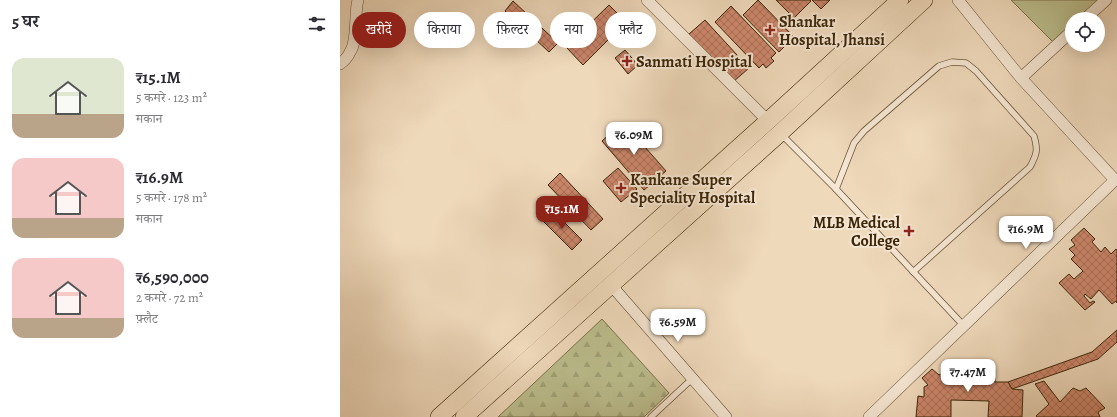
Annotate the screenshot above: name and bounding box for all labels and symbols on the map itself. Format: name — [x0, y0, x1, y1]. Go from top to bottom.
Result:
place label: Shankar Hospital, Jhansi — [779, 11, 885, 51]
marker: Shankar Hospital, Jhansi — [764, 24, 776, 36]
place label: Sanmati Hospital — [636, 51, 753, 73]
marker: Sanmati Hospital — [621, 55, 633, 67]
pin: ₹6.09M — [601, 122, 667, 156]
place label: Kankane Super Speciality Hospital — [630, 169, 756, 209]
marker: Kankane Super Speciality Hospital — [615, 182, 627, 194]
pin: ₹15.1M — [529, 196, 595, 230]
place label: MLB Medical College — [813, 212, 901, 252]
pin: ₹16.9M — [993, 216, 1059, 250]
marker: MLB Medical College — [903, 225, 915, 237]
pin: ₹6.59M — [645, 309, 711, 343]
pin: ₹7.47M — [935, 359, 1001, 393]

